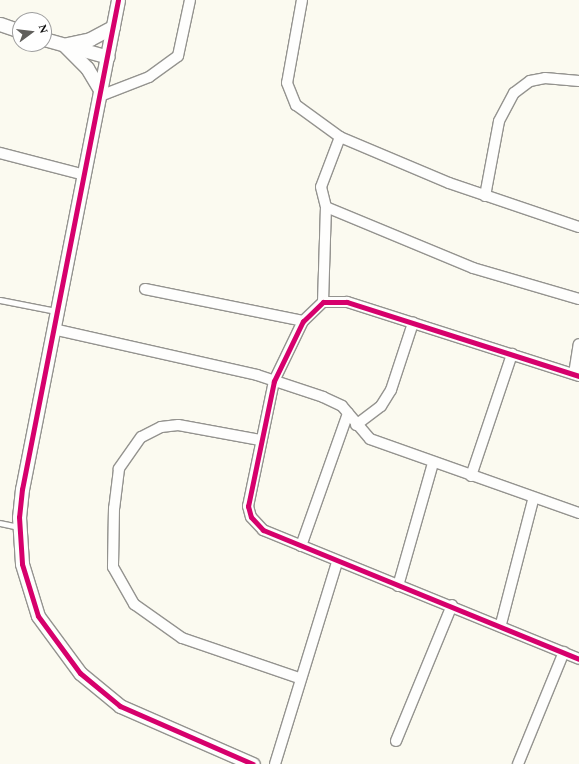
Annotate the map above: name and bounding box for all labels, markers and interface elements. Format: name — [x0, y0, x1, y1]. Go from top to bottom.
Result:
north arrow — [12, 12, 52, 52]
text: N — [34, 22, 52, 36]

